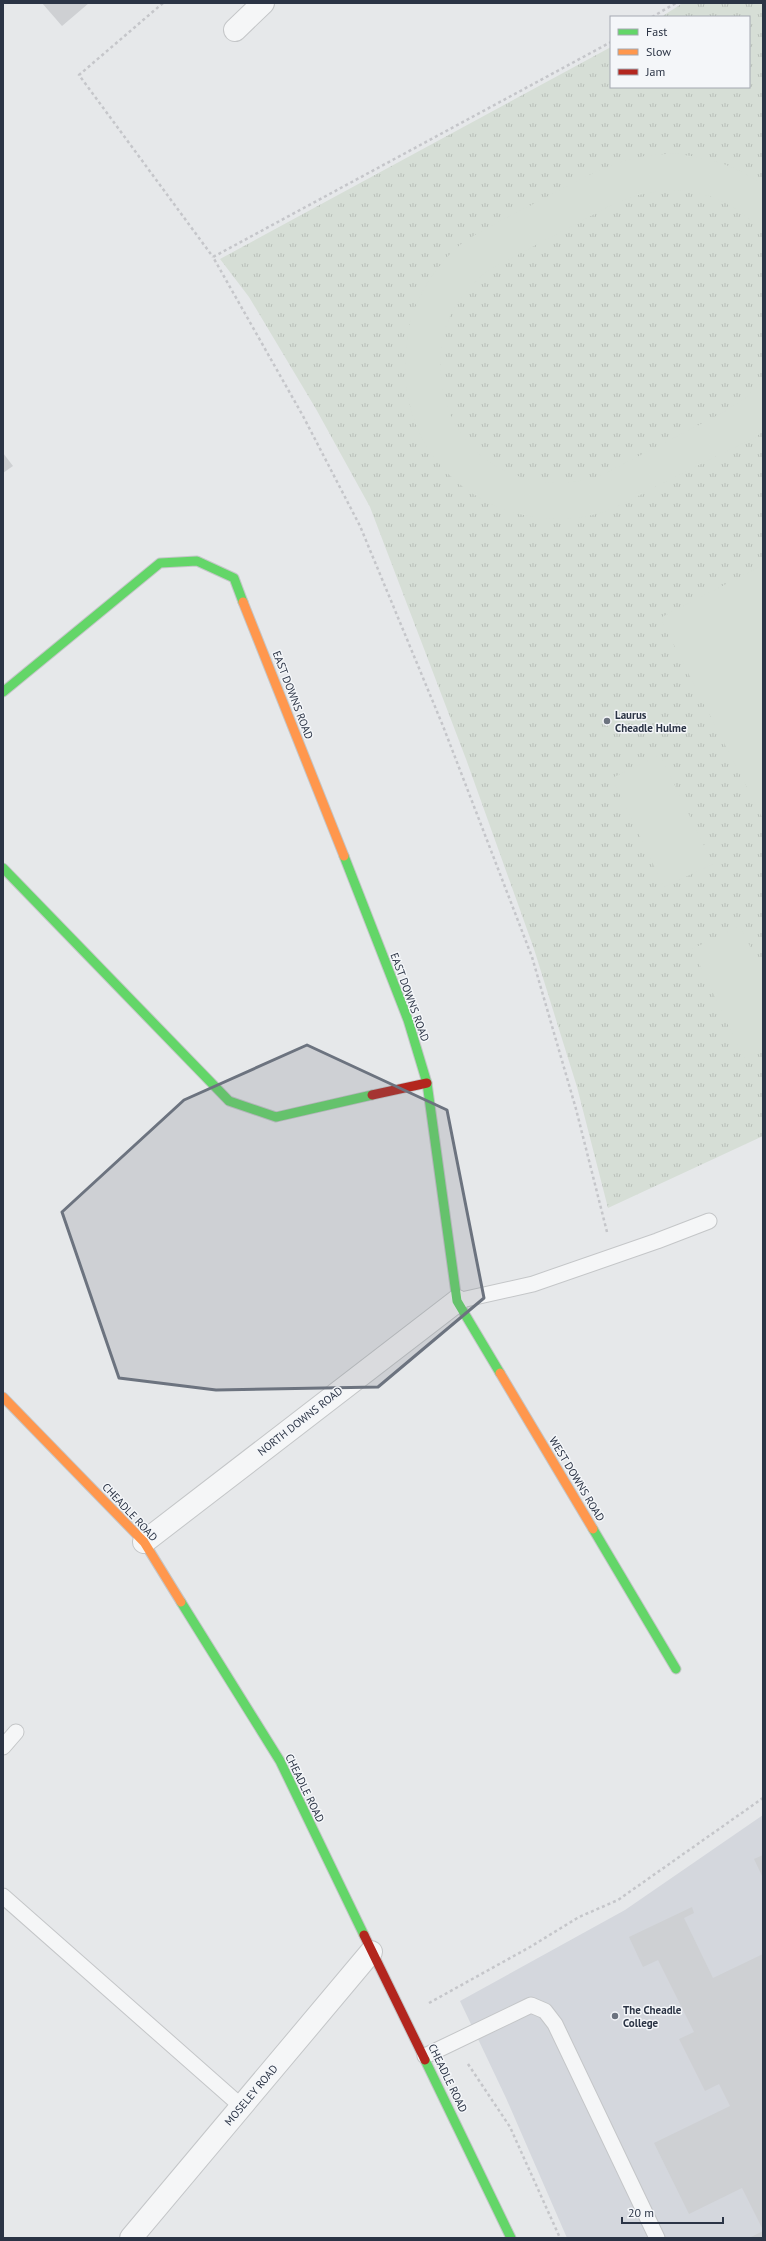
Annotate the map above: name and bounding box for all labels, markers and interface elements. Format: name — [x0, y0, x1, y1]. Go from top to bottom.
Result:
legend — [610, 16, 750, 88]
text: Fast — [646, 24, 667, 39]
text: Slow — [646, 44, 671, 59]
text: Jam — [645, 64, 665, 79]
street label: EAST DOWNS ROAD — [270, 649, 316, 741]
place label: Laurus Cheadle Hulme — [615, 708, 687, 735]
marker: Laurus Cheadle Hulme — [602, 716, 612, 726]
street label: EAST DOWNS ROAD — [387, 951, 433, 1043]
street label: NORTH DOWNS ROAD — [255, 1383, 345, 1459]
street label: WEST DOWNS ROAD — [546, 1434, 608, 1524]
street label: CHEADLE ROAD — [99, 1480, 161, 1544]
street label: CHEADLE ROAD — [282, 1751, 328, 1825]
place label: The Cheadle College — [623, 2003, 682, 2030]
marker: The Cheadle College — [610, 2011, 620, 2021]
street label: CHEADLE ROAD — [425, 2041, 471, 2115]
street label: MOSELEY ROAD — [221, 2062, 281, 2128]
scale bar — [622, 2199, 723, 2225]
text: 20 m — [628, 2205, 654, 2220]

